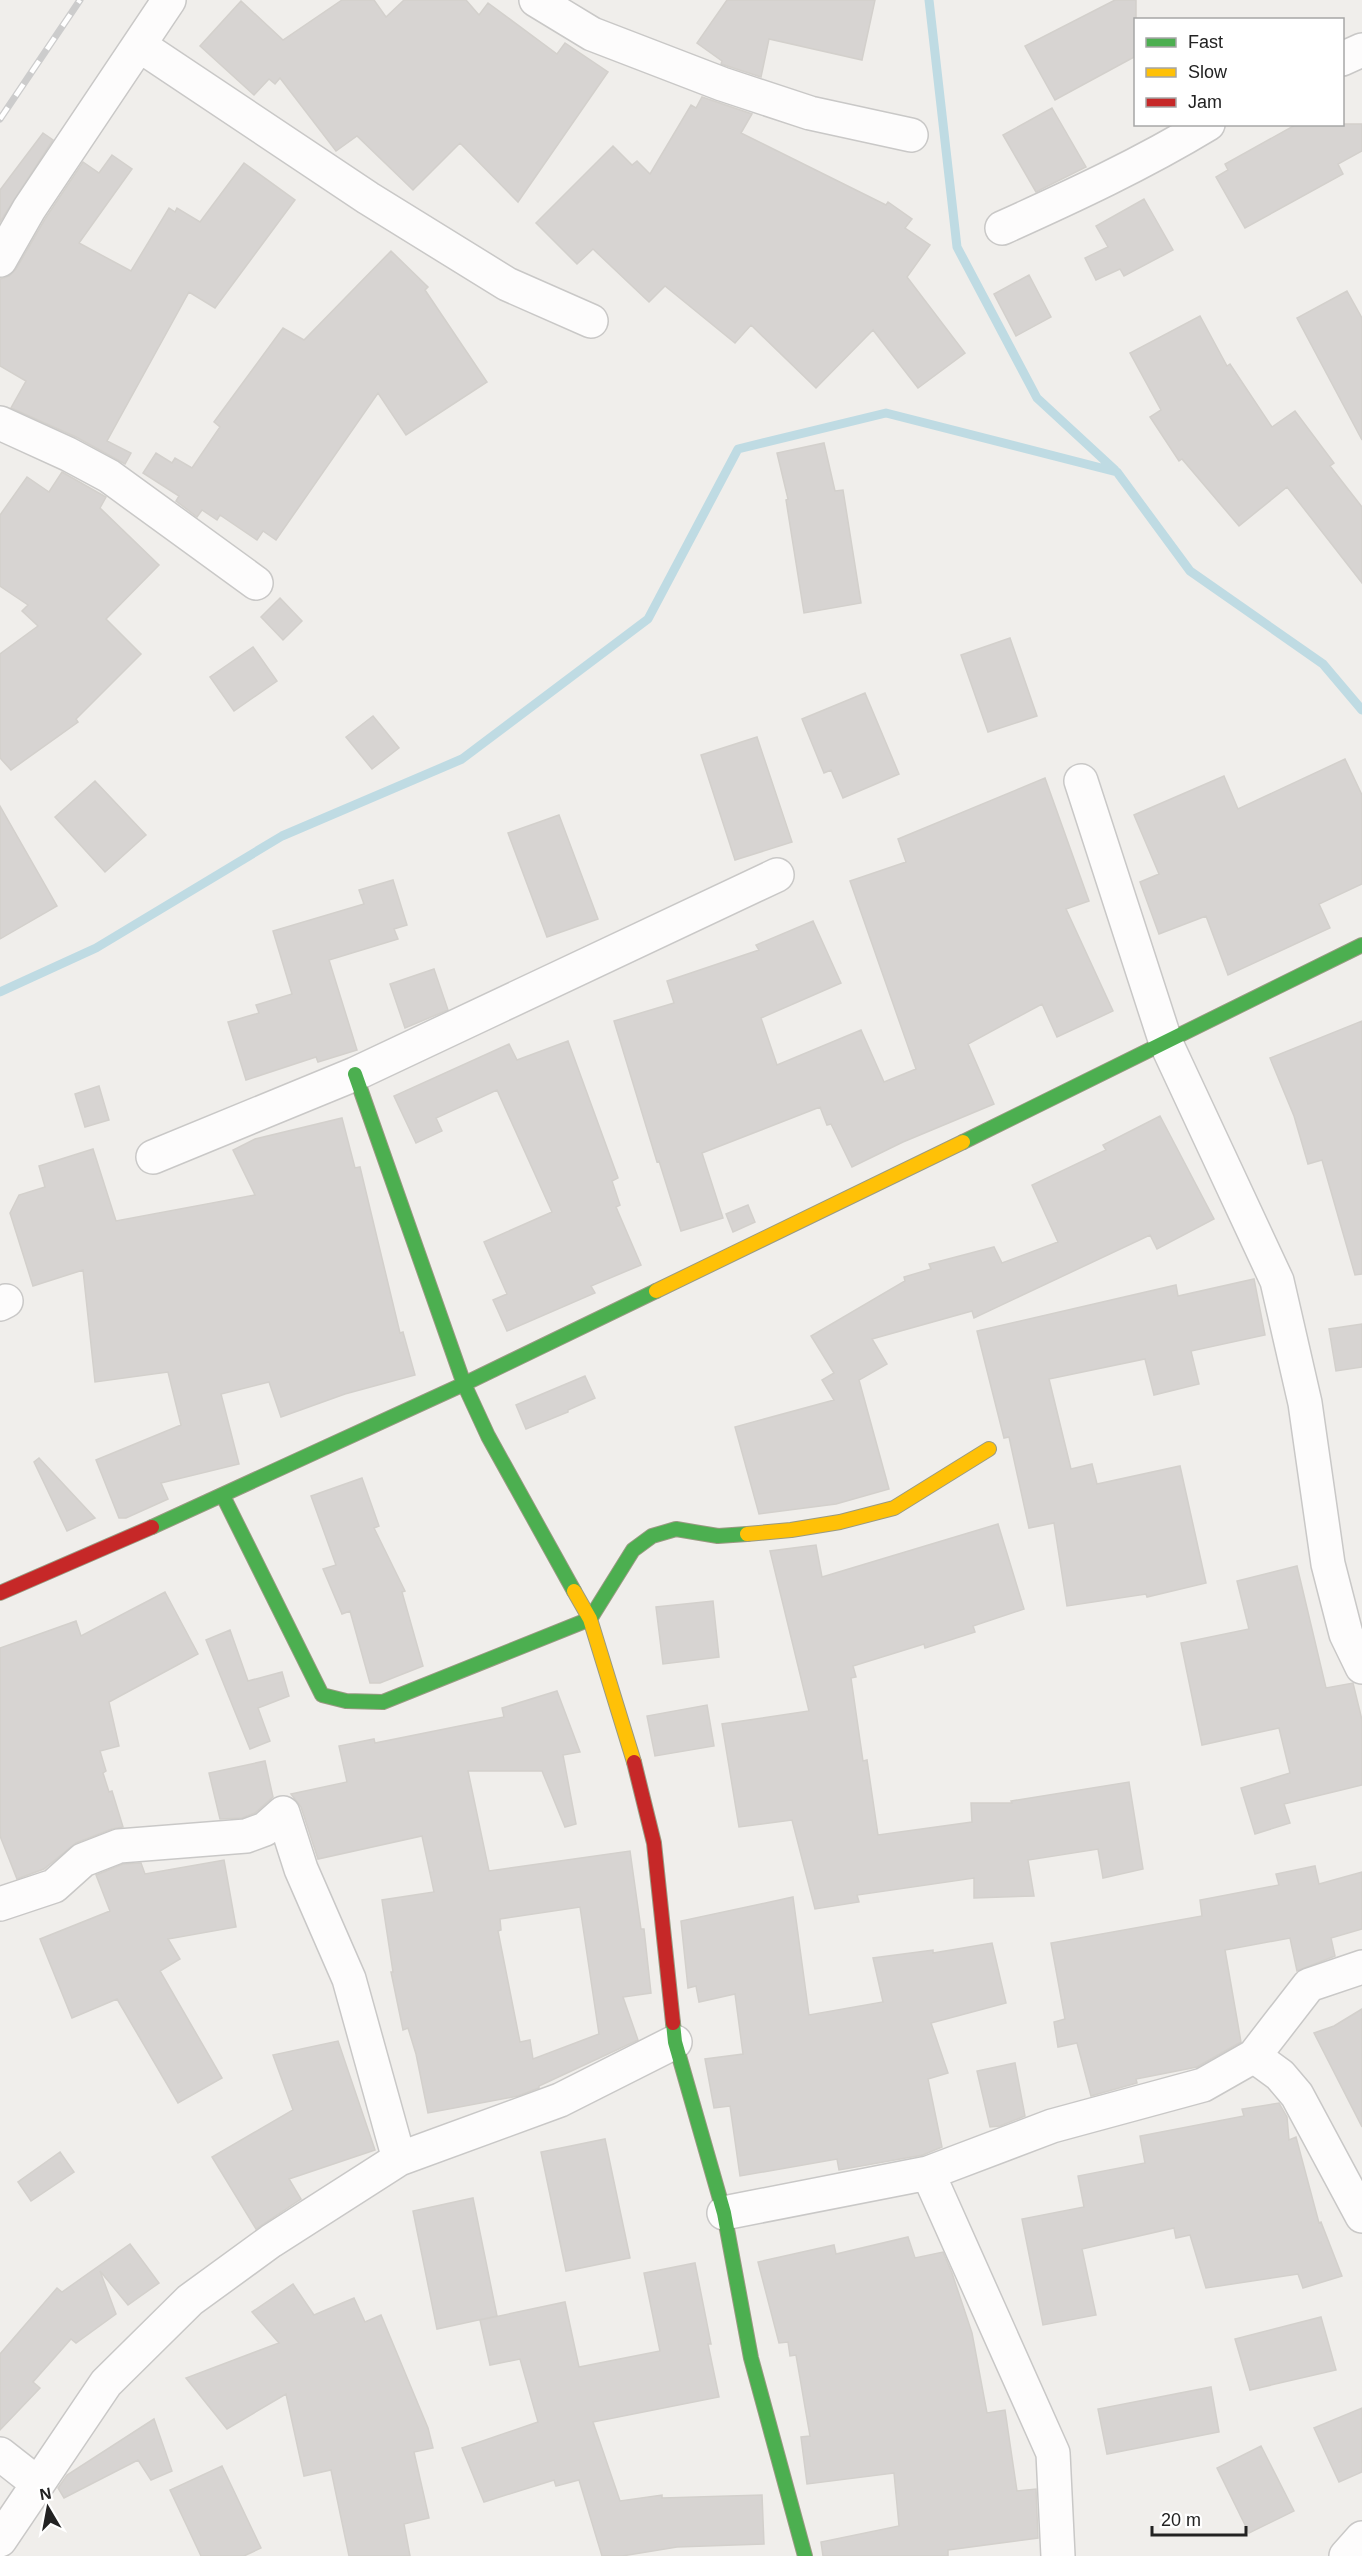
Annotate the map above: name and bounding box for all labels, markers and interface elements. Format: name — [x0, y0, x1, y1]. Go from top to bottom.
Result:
legend — [1134, 18, 1344, 126]
text: Fast — [1188, 32, 1223, 52]
text: Slow — [1188, 62, 1228, 82]
text: Jam — [1188, 92, 1222, 112]
north arrow — [18, 2478, 78, 2538]
text: N — [38, 2484, 53, 2503]
scale bar — [1152, 2499, 1246, 2537]
text: 20 m — [1161, 2510, 1201, 2530]

